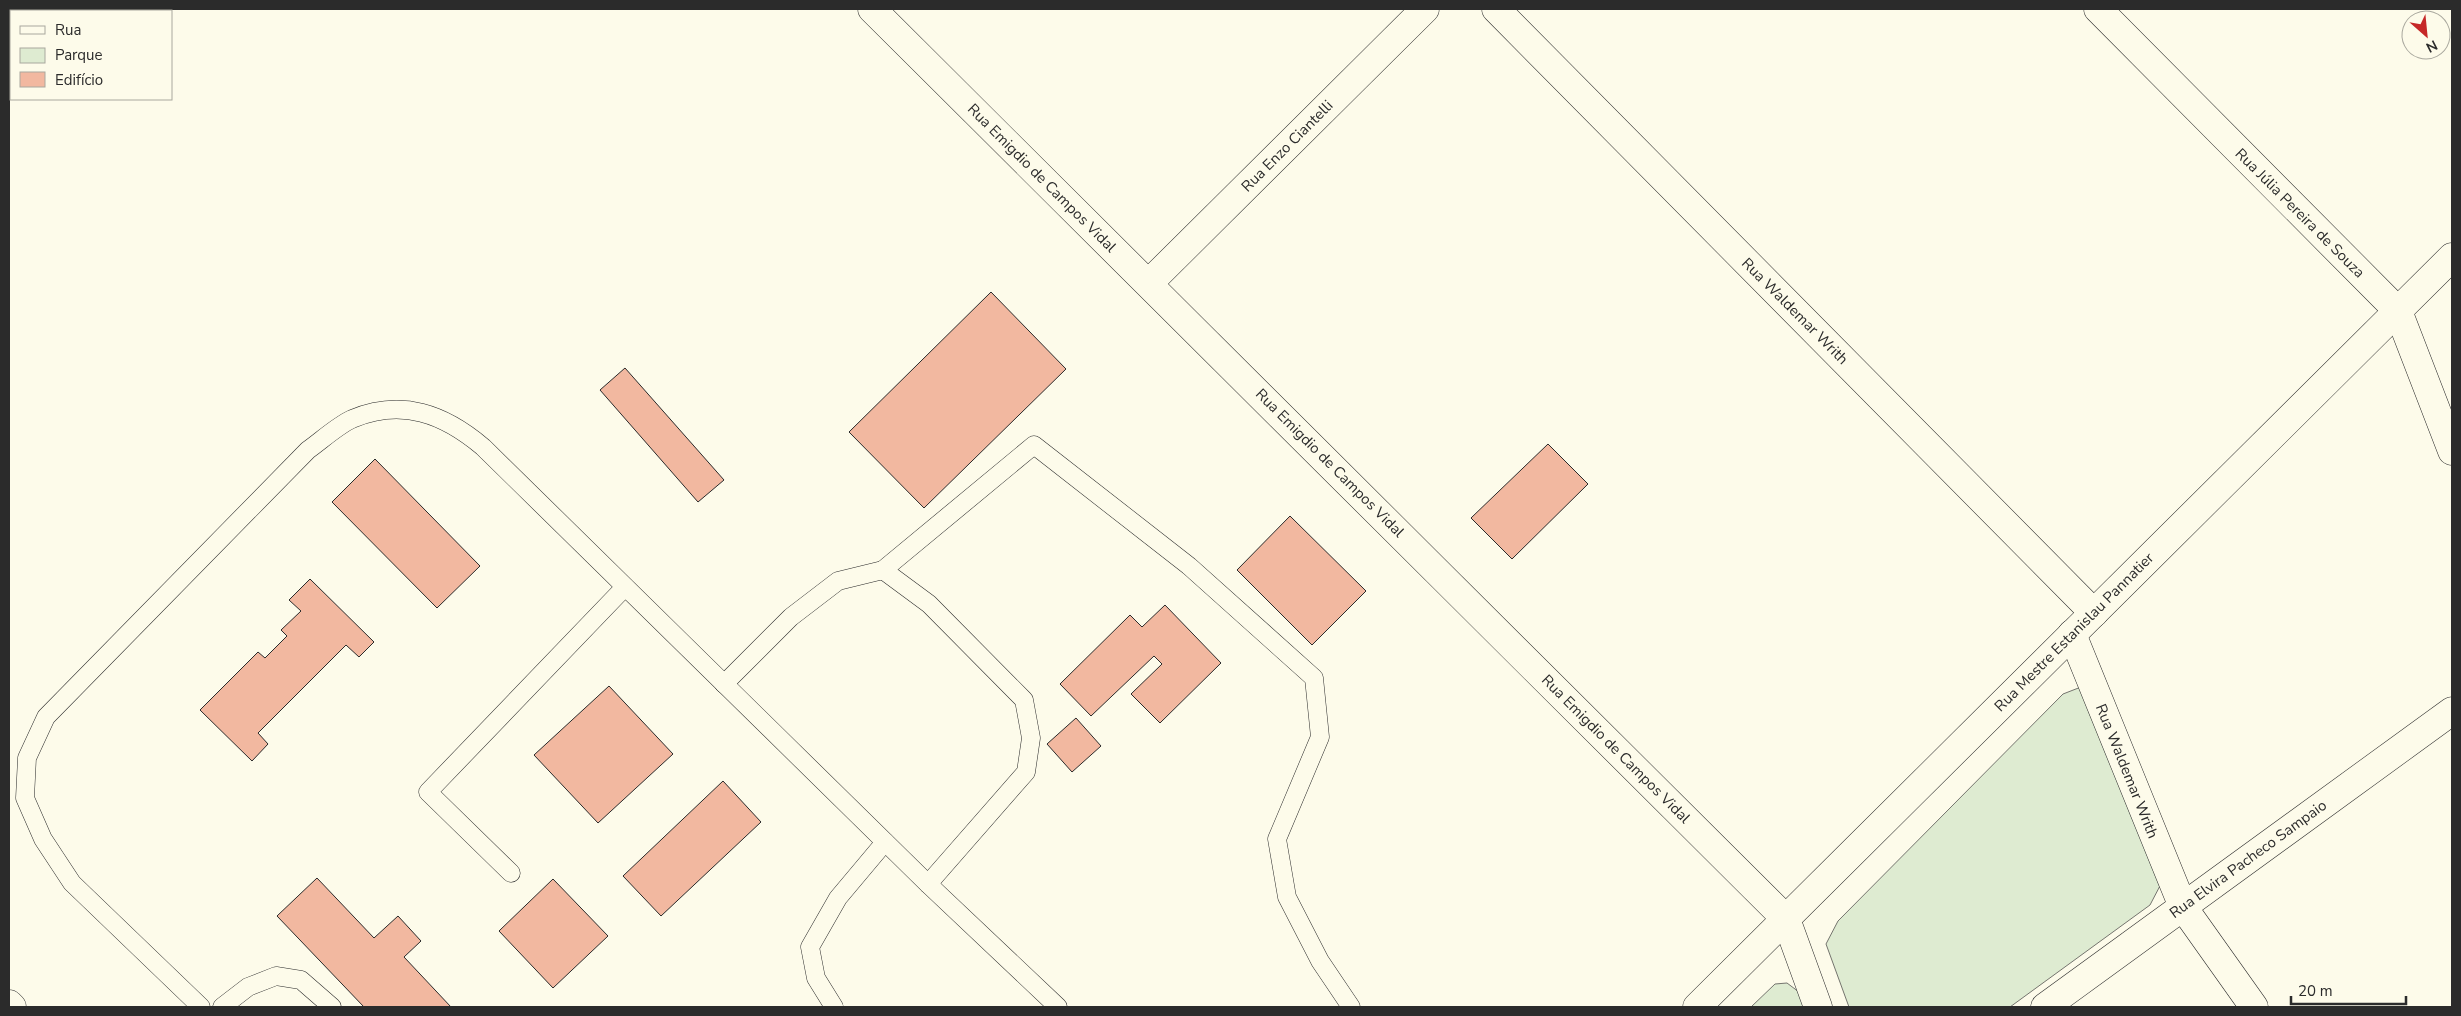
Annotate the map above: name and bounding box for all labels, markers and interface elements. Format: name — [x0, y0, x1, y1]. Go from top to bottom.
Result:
legend — [10, 10, 172, 100]
north arrow — [2401, 10, 2451, 60]
text: Rua — [55, 20, 81, 40]
text: N — [2423, 35, 2441, 57]
text: Parque — [55, 45, 103, 65]
text: Edifício — [55, 70, 103, 90]
street label: Rua Enzo Ciantelli — [1237, 96, 1337, 196]
street label: Rua Emigdio de Campos Vidal — [963, 99, 1121, 257]
street label: Rua Júlia Pereira de Souza — [2231, 144, 2369, 282]
street label: Rua Waldemar Writh — [1737, 253, 1853, 369]
street label: Rua Emigdio de Campos Vidal — [1251, 384, 1409, 542]
street label: Rua Mestre Estanislau Pannatier — [1990, 548, 2158, 716]
street label: Rua Emigdio de Campos Vidal — [1537, 670, 1695, 828]
street label: Rua Waldemar Writh — [2091, 701, 2163, 841]
street label: Rua Elvira Pacheco Sampaio — [2165, 795, 2331, 923]
scale bar — [2291, 974, 2406, 1006]
text: 20 m — [2298, 981, 2333, 1001]

